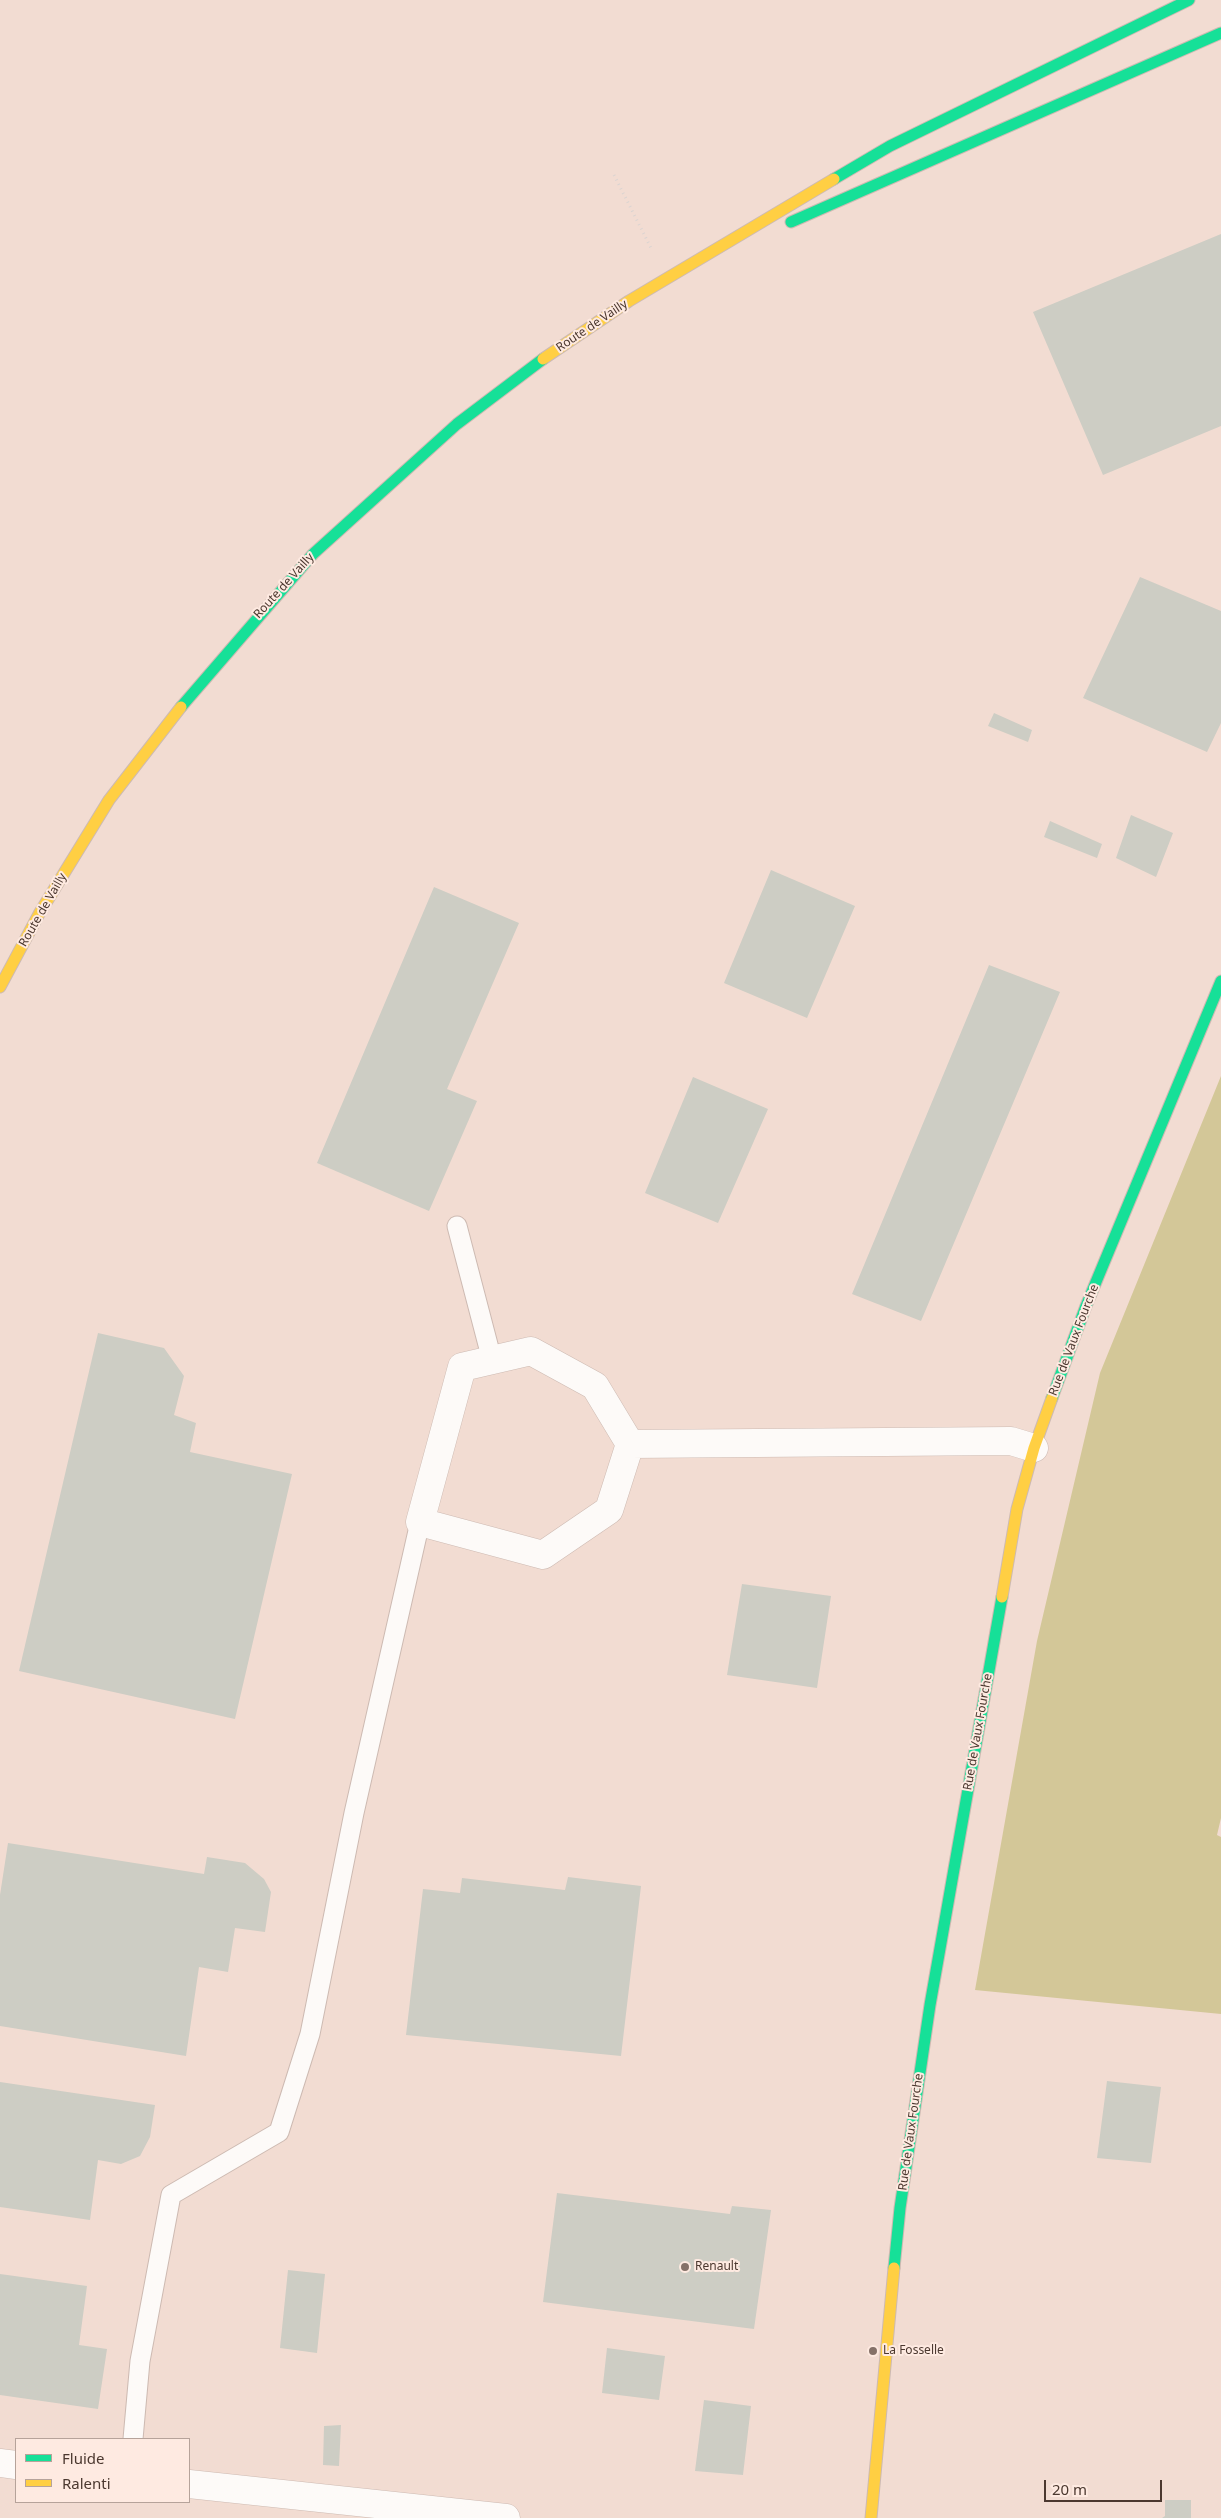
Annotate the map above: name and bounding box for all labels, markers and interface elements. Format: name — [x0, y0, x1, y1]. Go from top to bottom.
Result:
street label: Route de Vailly — [554, 297, 630, 355]
street label: Route de Vailly — [251, 550, 317, 622]
street label: Route de Vailly — [16, 871, 70, 949]
street label: Rue de Vaux Fourche — [1046, 1282, 1102, 1398]
street label: Rue de Vaux Fourche — [961, 1673, 995, 1791]
street label: Rue de Vaux Fourche — [896, 2072, 926, 2192]
place label: Renault — [695, 2260, 738, 2274]
marker: Renault — [679, 2261, 691, 2273]
place label: La Fosselle — [883, 2344, 944, 2358]
marker: La Fosselle — [867, 2345, 879, 2357]
legend — [15, 2438, 190, 2503]
text: Fluide — [62, 2448, 104, 2468]
scale bar — [1046, 2470, 1164, 2502]
text: Ralenti — [62, 2473, 111, 2493]
text: 20 m — [1052, 2479, 1087, 2499]

